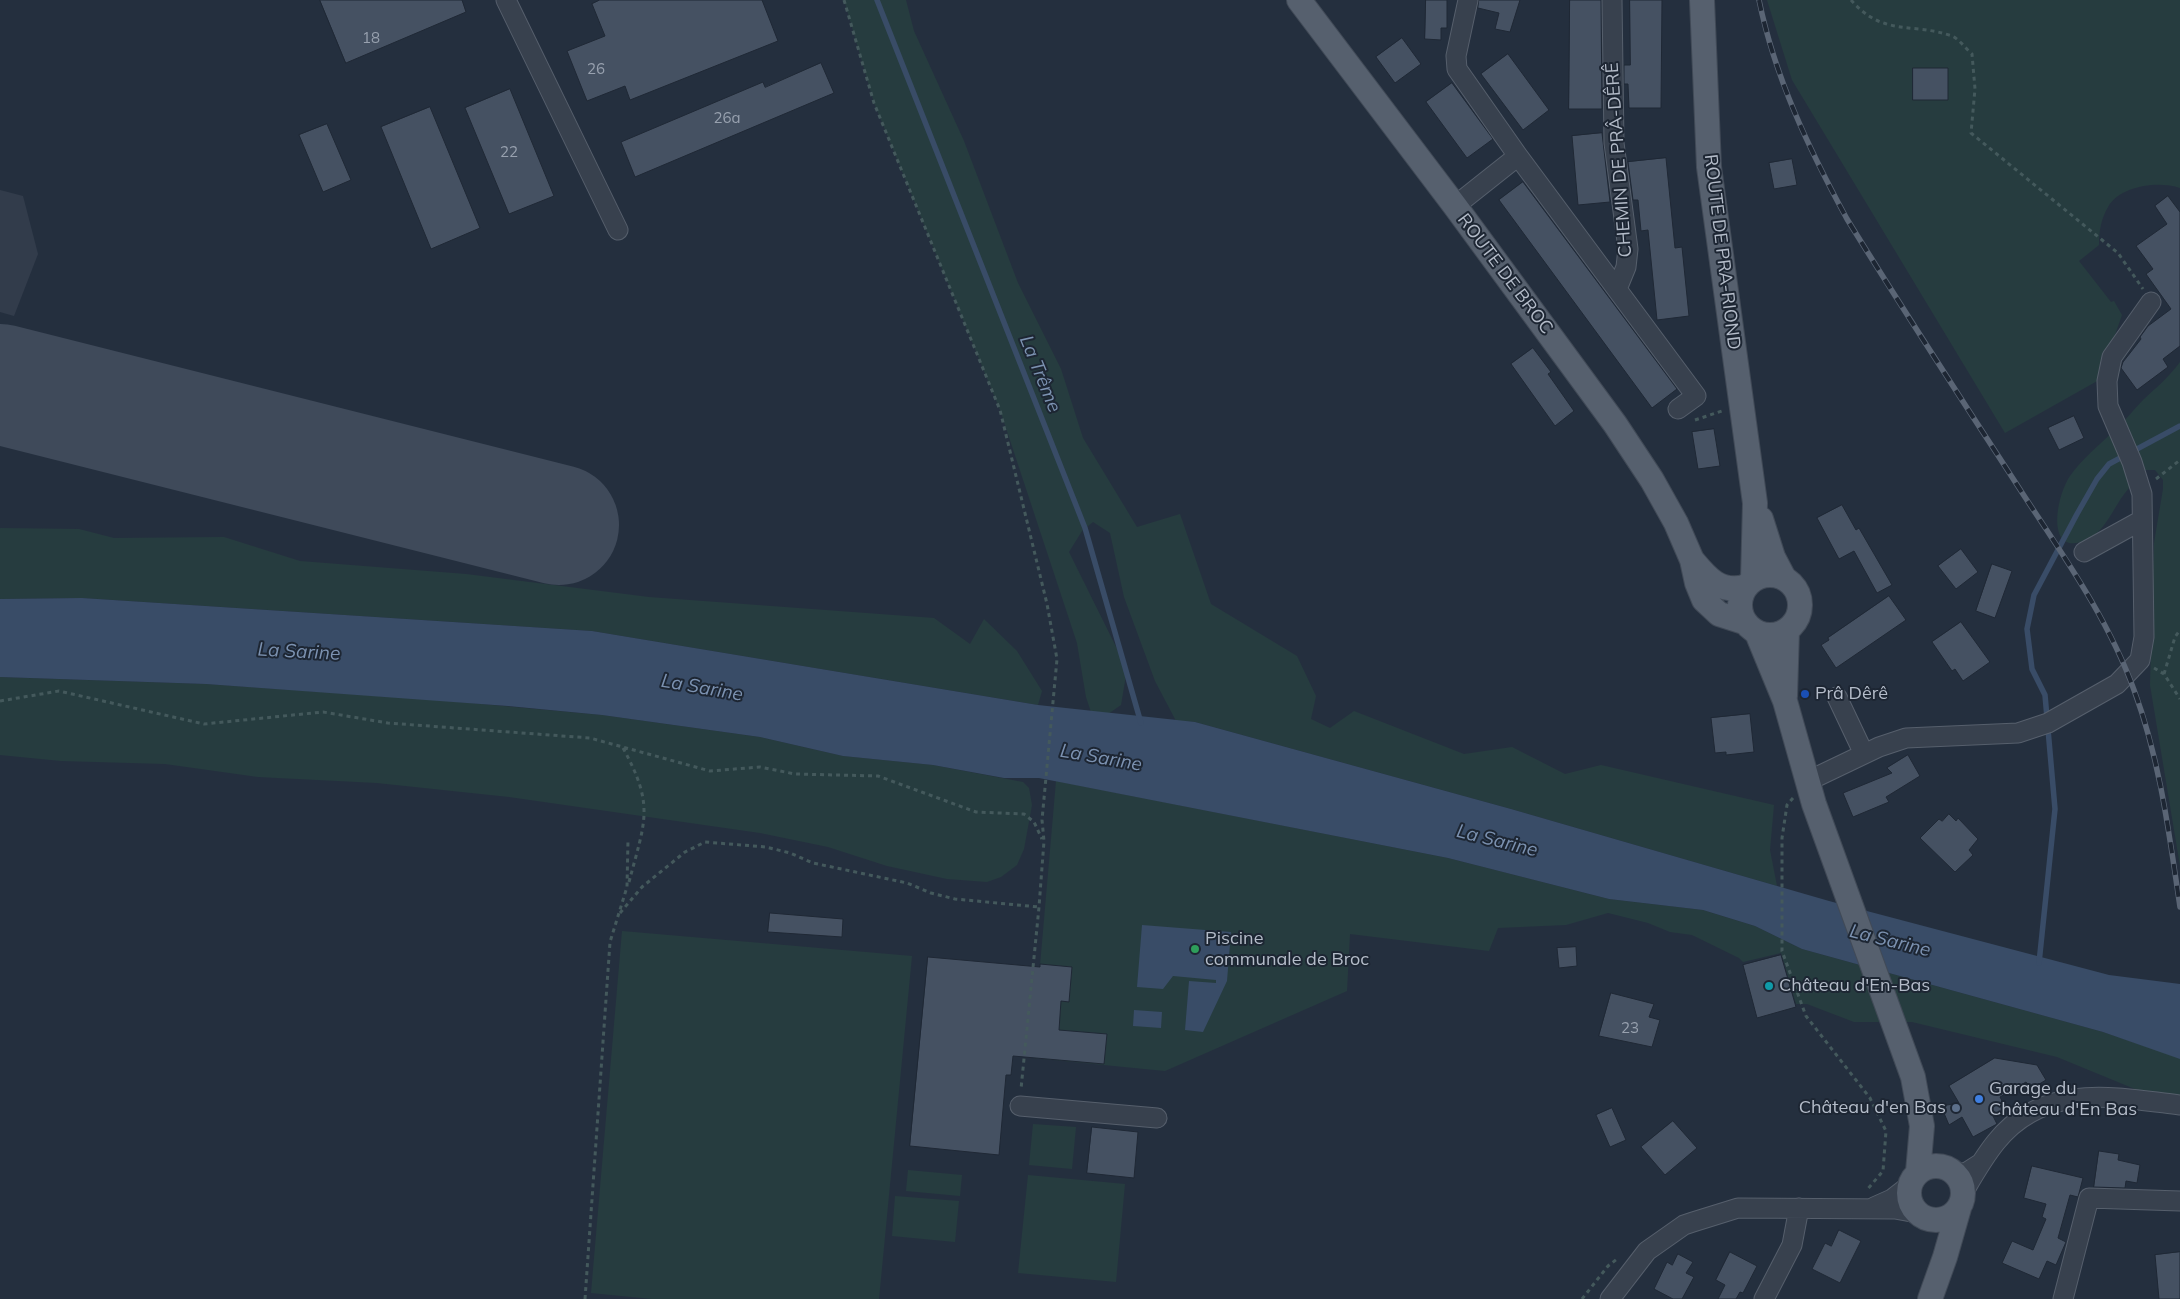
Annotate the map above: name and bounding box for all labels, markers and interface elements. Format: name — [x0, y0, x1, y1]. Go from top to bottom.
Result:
house number: 18 — [362, 29, 380, 47]
house number: 26 — [587, 60, 605, 78]
street label: CHEMIN DE PRÂ-DÊRÊ — [1601, 62, 1637, 258]
house number: 26a — [714, 109, 740, 127]
house number: 22 — [500, 143, 518, 161]
street label: ROUTE DE PRA-RIOND — [1699, 153, 1745, 351]
street label: ROUTE DE BROC — [1453, 210, 1557, 338]
water label: La Trême — [1014, 332, 1066, 416]
water label: La Sarine — [257, 638, 341, 666]
water label: La Sarine — [659, 670, 745, 706]
place label: Prâ Dêrê — [1815, 683, 1888, 705]
marker: Prâ Dêrê — [1799, 688, 1811, 700]
water label: La Sarine — [1058, 740, 1144, 776]
water label: La Sarine — [1454, 820, 1540, 862]
water label: La Sarine — [1847, 920, 1933, 962]
place label: Piscine communale de Broc — [1205, 928, 1369, 971]
marker: Piscine communale de Broc — [1189, 943, 1201, 955]
place label: Château d'En-Bas — [1779, 975, 1930, 997]
marker: Château d'En-Bas — [1763, 980, 1775, 992]
house number: 23 — [1621, 1019, 1639, 1037]
place label: Garage du Château d'En Bas — [1989, 1078, 2137, 1120]
marker: Garage du Château d'En Bas — [1973, 1093, 1985, 1105]
place label: Château d'en Bas — [1799, 1097, 1946, 1119]
marker: Château d'en Bas — [1950, 1102, 1962, 1114]

